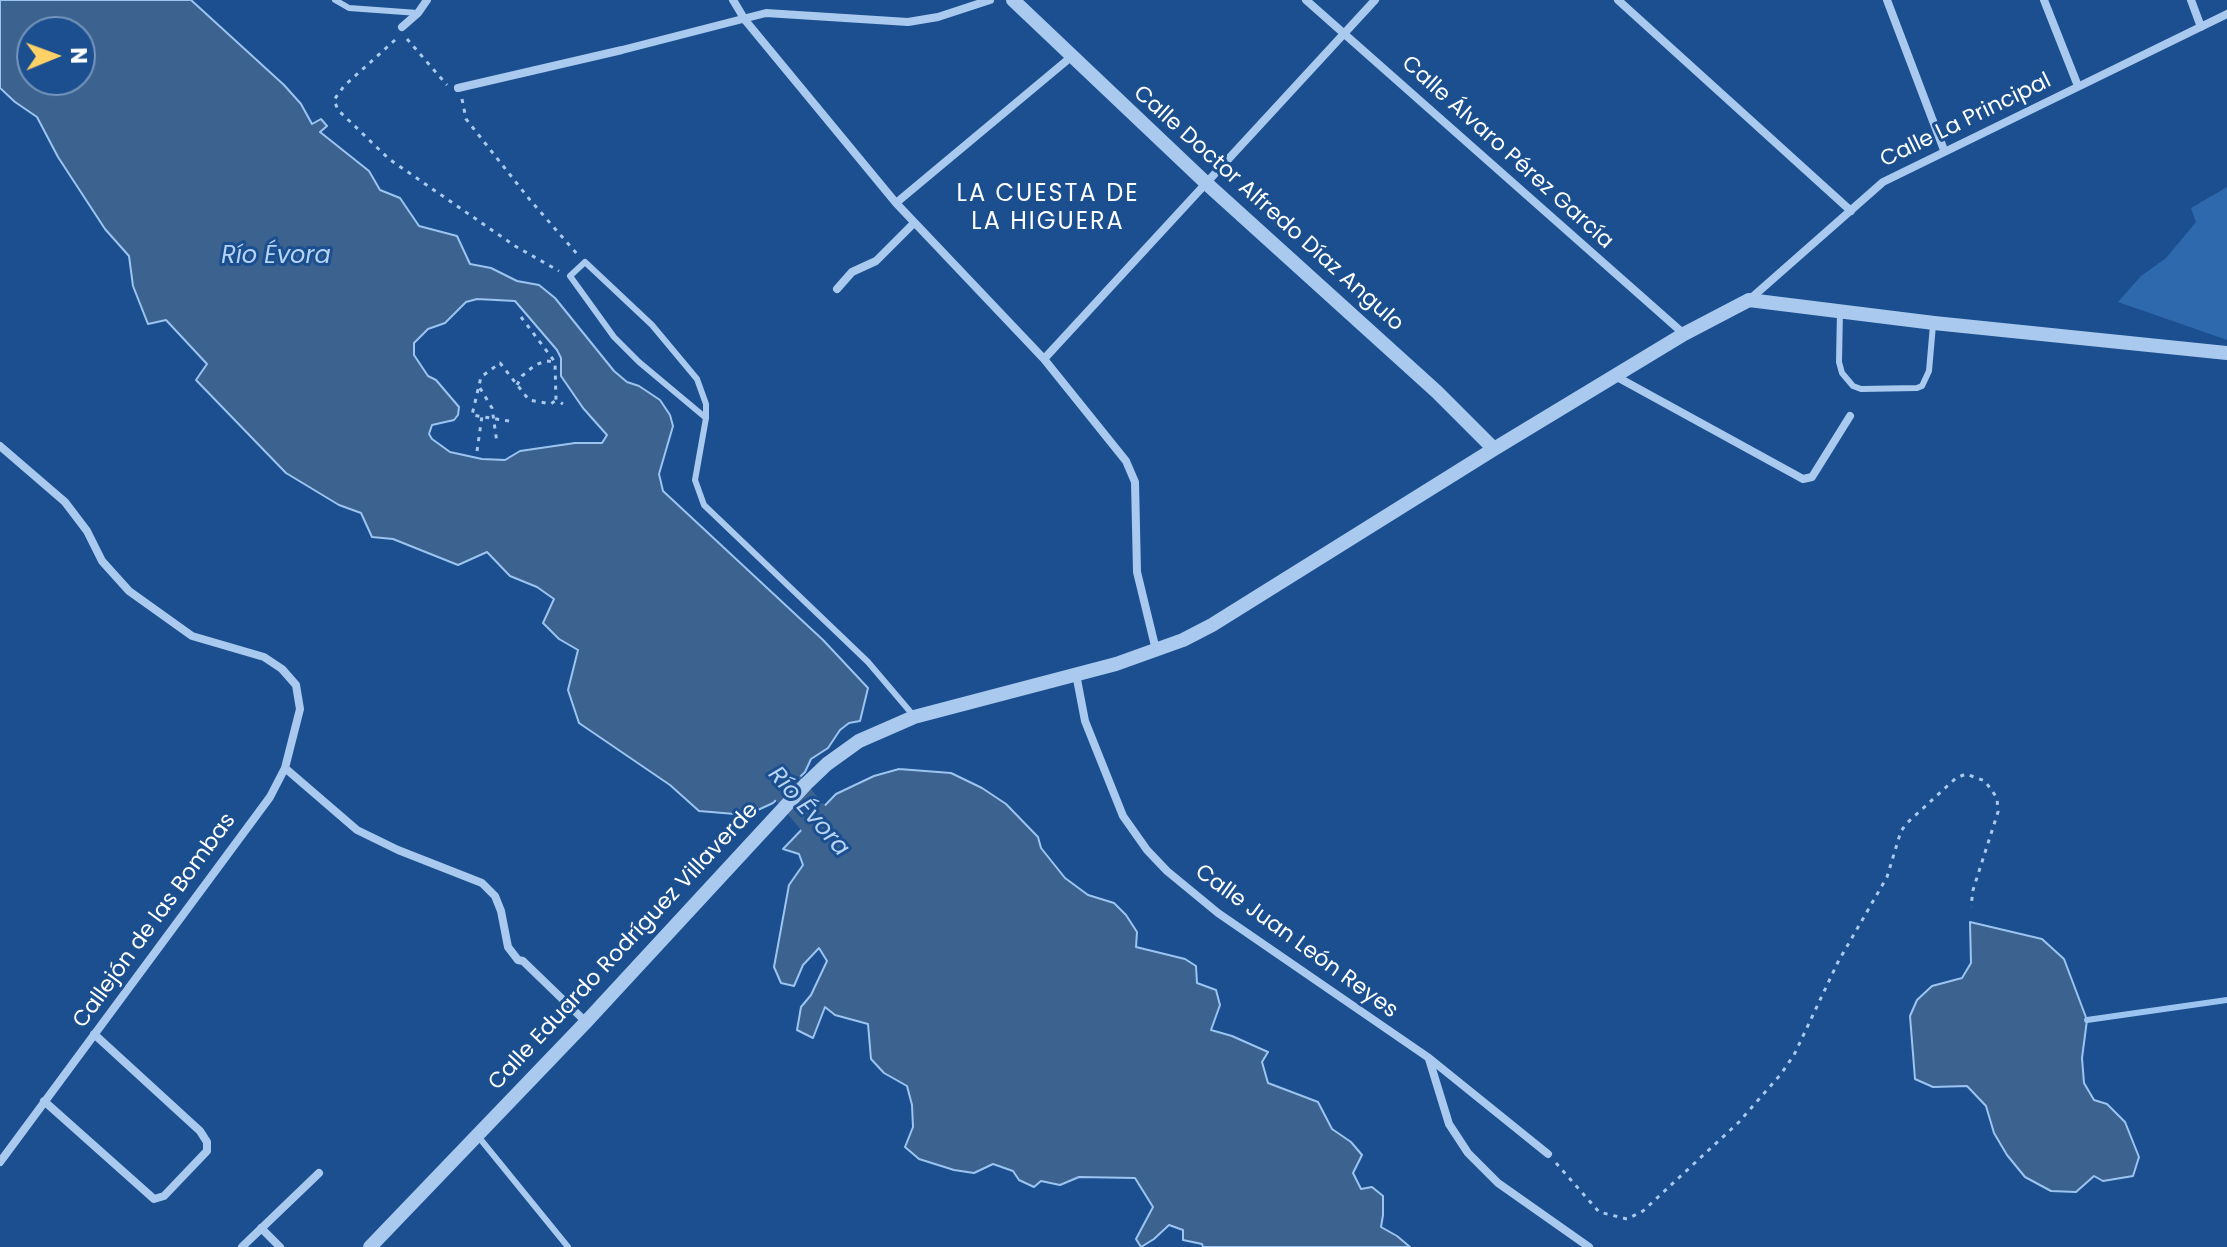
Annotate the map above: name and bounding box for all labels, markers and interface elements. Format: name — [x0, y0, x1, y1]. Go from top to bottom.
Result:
north arrow — [16, 16, 96, 96]
text: N — [63, 47, 94, 64]
street label: Calle Álvaro Pérez García — [1396, 51, 1618, 255]
street label: Calle La Principal — [1876, 68, 2056, 174]
street label: Calle Doctor Alfredo Díaz Angulo — [1127, 81, 1409, 337]
district label: LA CUESTA DE LA HIGUERA — [957, 181, 1139, 237]
water label: Río Évora — [221, 243, 331, 271]
water label: Río Évora — [761, 761, 855, 863]
street label: Calle Eduardo Rodríguez Villaverde — [484, 798, 764, 1096]
street label: Callejón de las Bombas — [68, 808, 242, 1034]
street label: Calle Juan León Reyes — [1189, 859, 1403, 1025]

